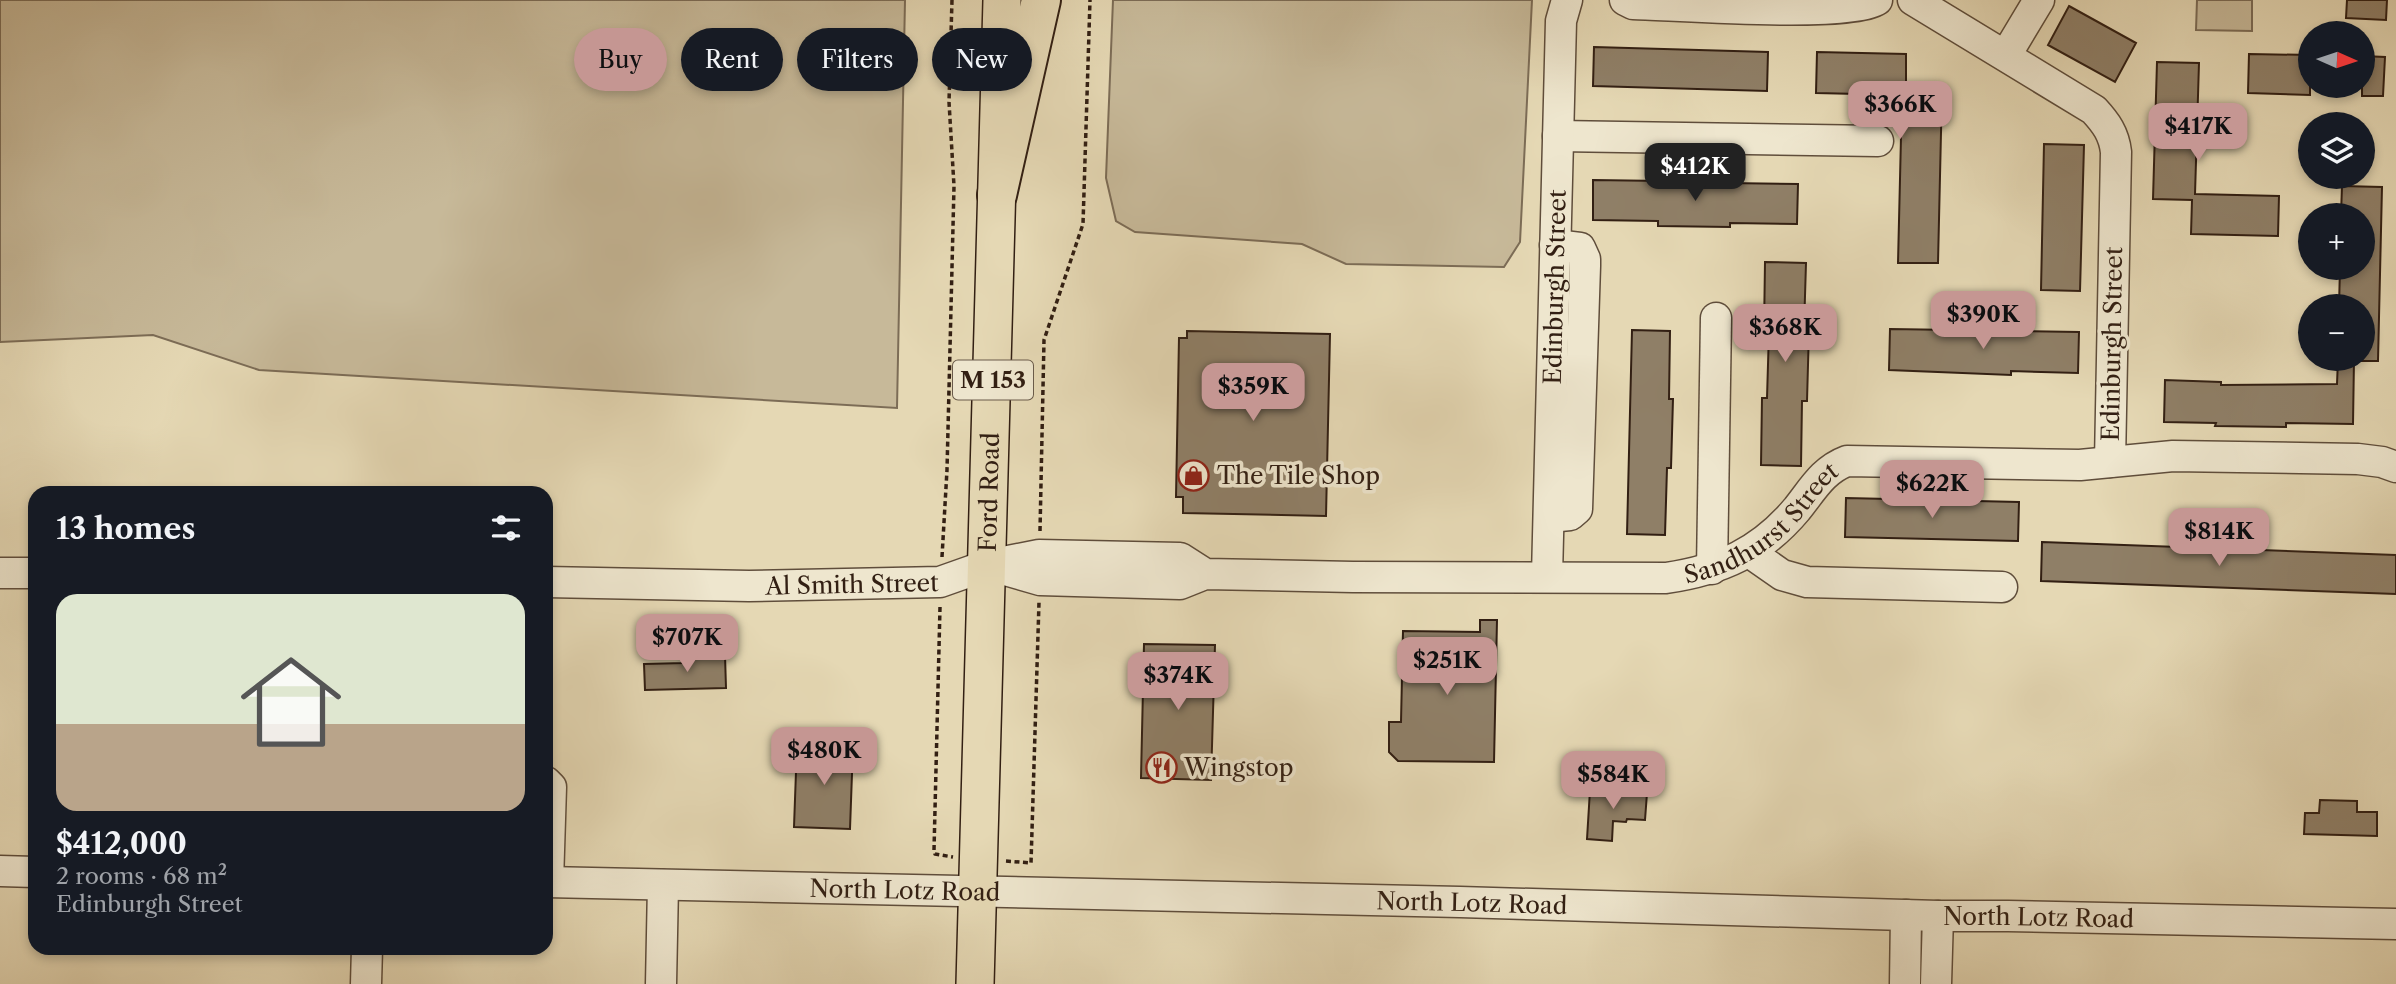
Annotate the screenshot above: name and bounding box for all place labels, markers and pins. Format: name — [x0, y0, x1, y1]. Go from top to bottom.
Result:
pin: $366K — [1851, 82, 1949, 141]
pin: $417K — [2149, 104, 2247, 163]
pin: $412K — [1646, 144, 1744, 203]
pin: $390K — [1934, 292, 2032, 351]
pin: $368K — [1736, 304, 1834, 364]
pin: $359K — [1204, 364, 1302, 423]
shop icon: The Tile Shop — [1177, 458, 1211, 492]
place label: The Tile Shop — [1217, 461, 1380, 490]
pin: $622K — [1883, 461, 1981, 520]
pin: $814K — [2170, 508, 2268, 568]
pin: $707K — [638, 614, 736, 674]
pin: $251K — [1398, 638, 1496, 697]
pin: $374K — [1129, 652, 1227, 712]
pin: $480K — [775, 728, 873, 787]
restaurant icon: Wingstop — [1144, 750, 1178, 784]
pin: $584K — [1564, 752, 1662, 811]
place label: Wingstop — [1183, 753, 1294, 782]

